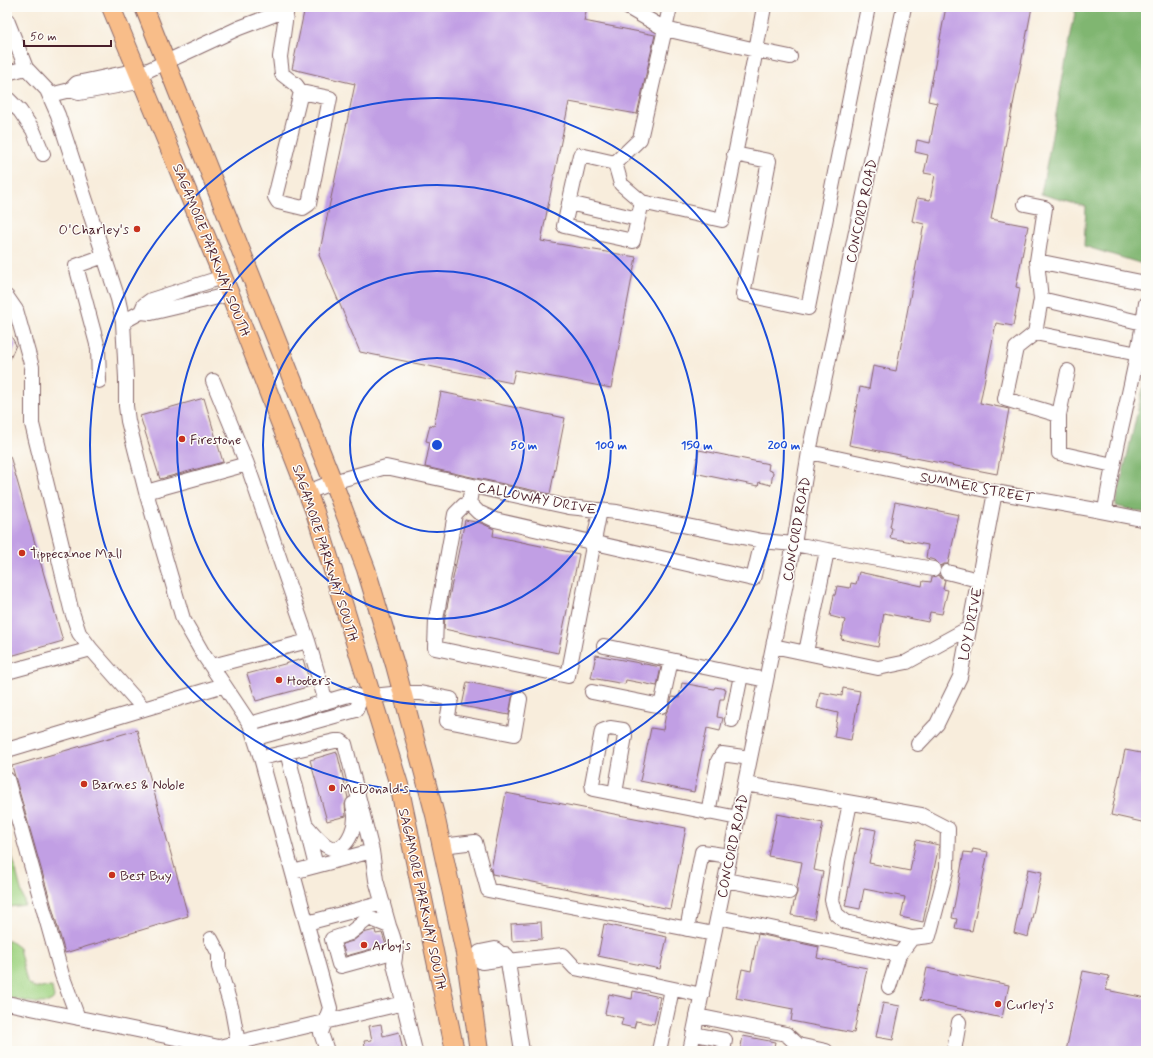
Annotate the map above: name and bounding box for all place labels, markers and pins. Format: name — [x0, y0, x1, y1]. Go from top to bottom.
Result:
place label: O'Charley's — [59, 221, 129, 239]
marker: O'Charley's — [132, 224, 142, 234]
place label: Firestone — [190, 431, 241, 449]
marker: Firestone — [177, 434, 187, 444]
centre of rings — [430, 438, 444, 452]
place label: Tippecanoe Mall — [30, 545, 122, 563]
marker: Tippecanoe Mall — [17, 548, 27, 558]
place label: Hooters — [287, 672, 331, 690]
marker: Hooters — [274, 675, 284, 685]
place label: Barnes & Noble — [92, 776, 185, 794]
marker: Barnes & Noble — [79, 779, 89, 789]
place label: McDonald's — [340, 780, 409, 798]
marker: McDonald's — [327, 783, 337, 793]
place label: Best Buy — [120, 867, 172, 885]
marker: Best Buy — [107, 870, 117, 880]
place label: Arby's — [372, 937, 411, 955]
marker: Arby's — [359, 940, 369, 950]
place label: Curley's — [1006, 996, 1054, 1014]
marker: Curley's — [993, 999, 1003, 1009]

